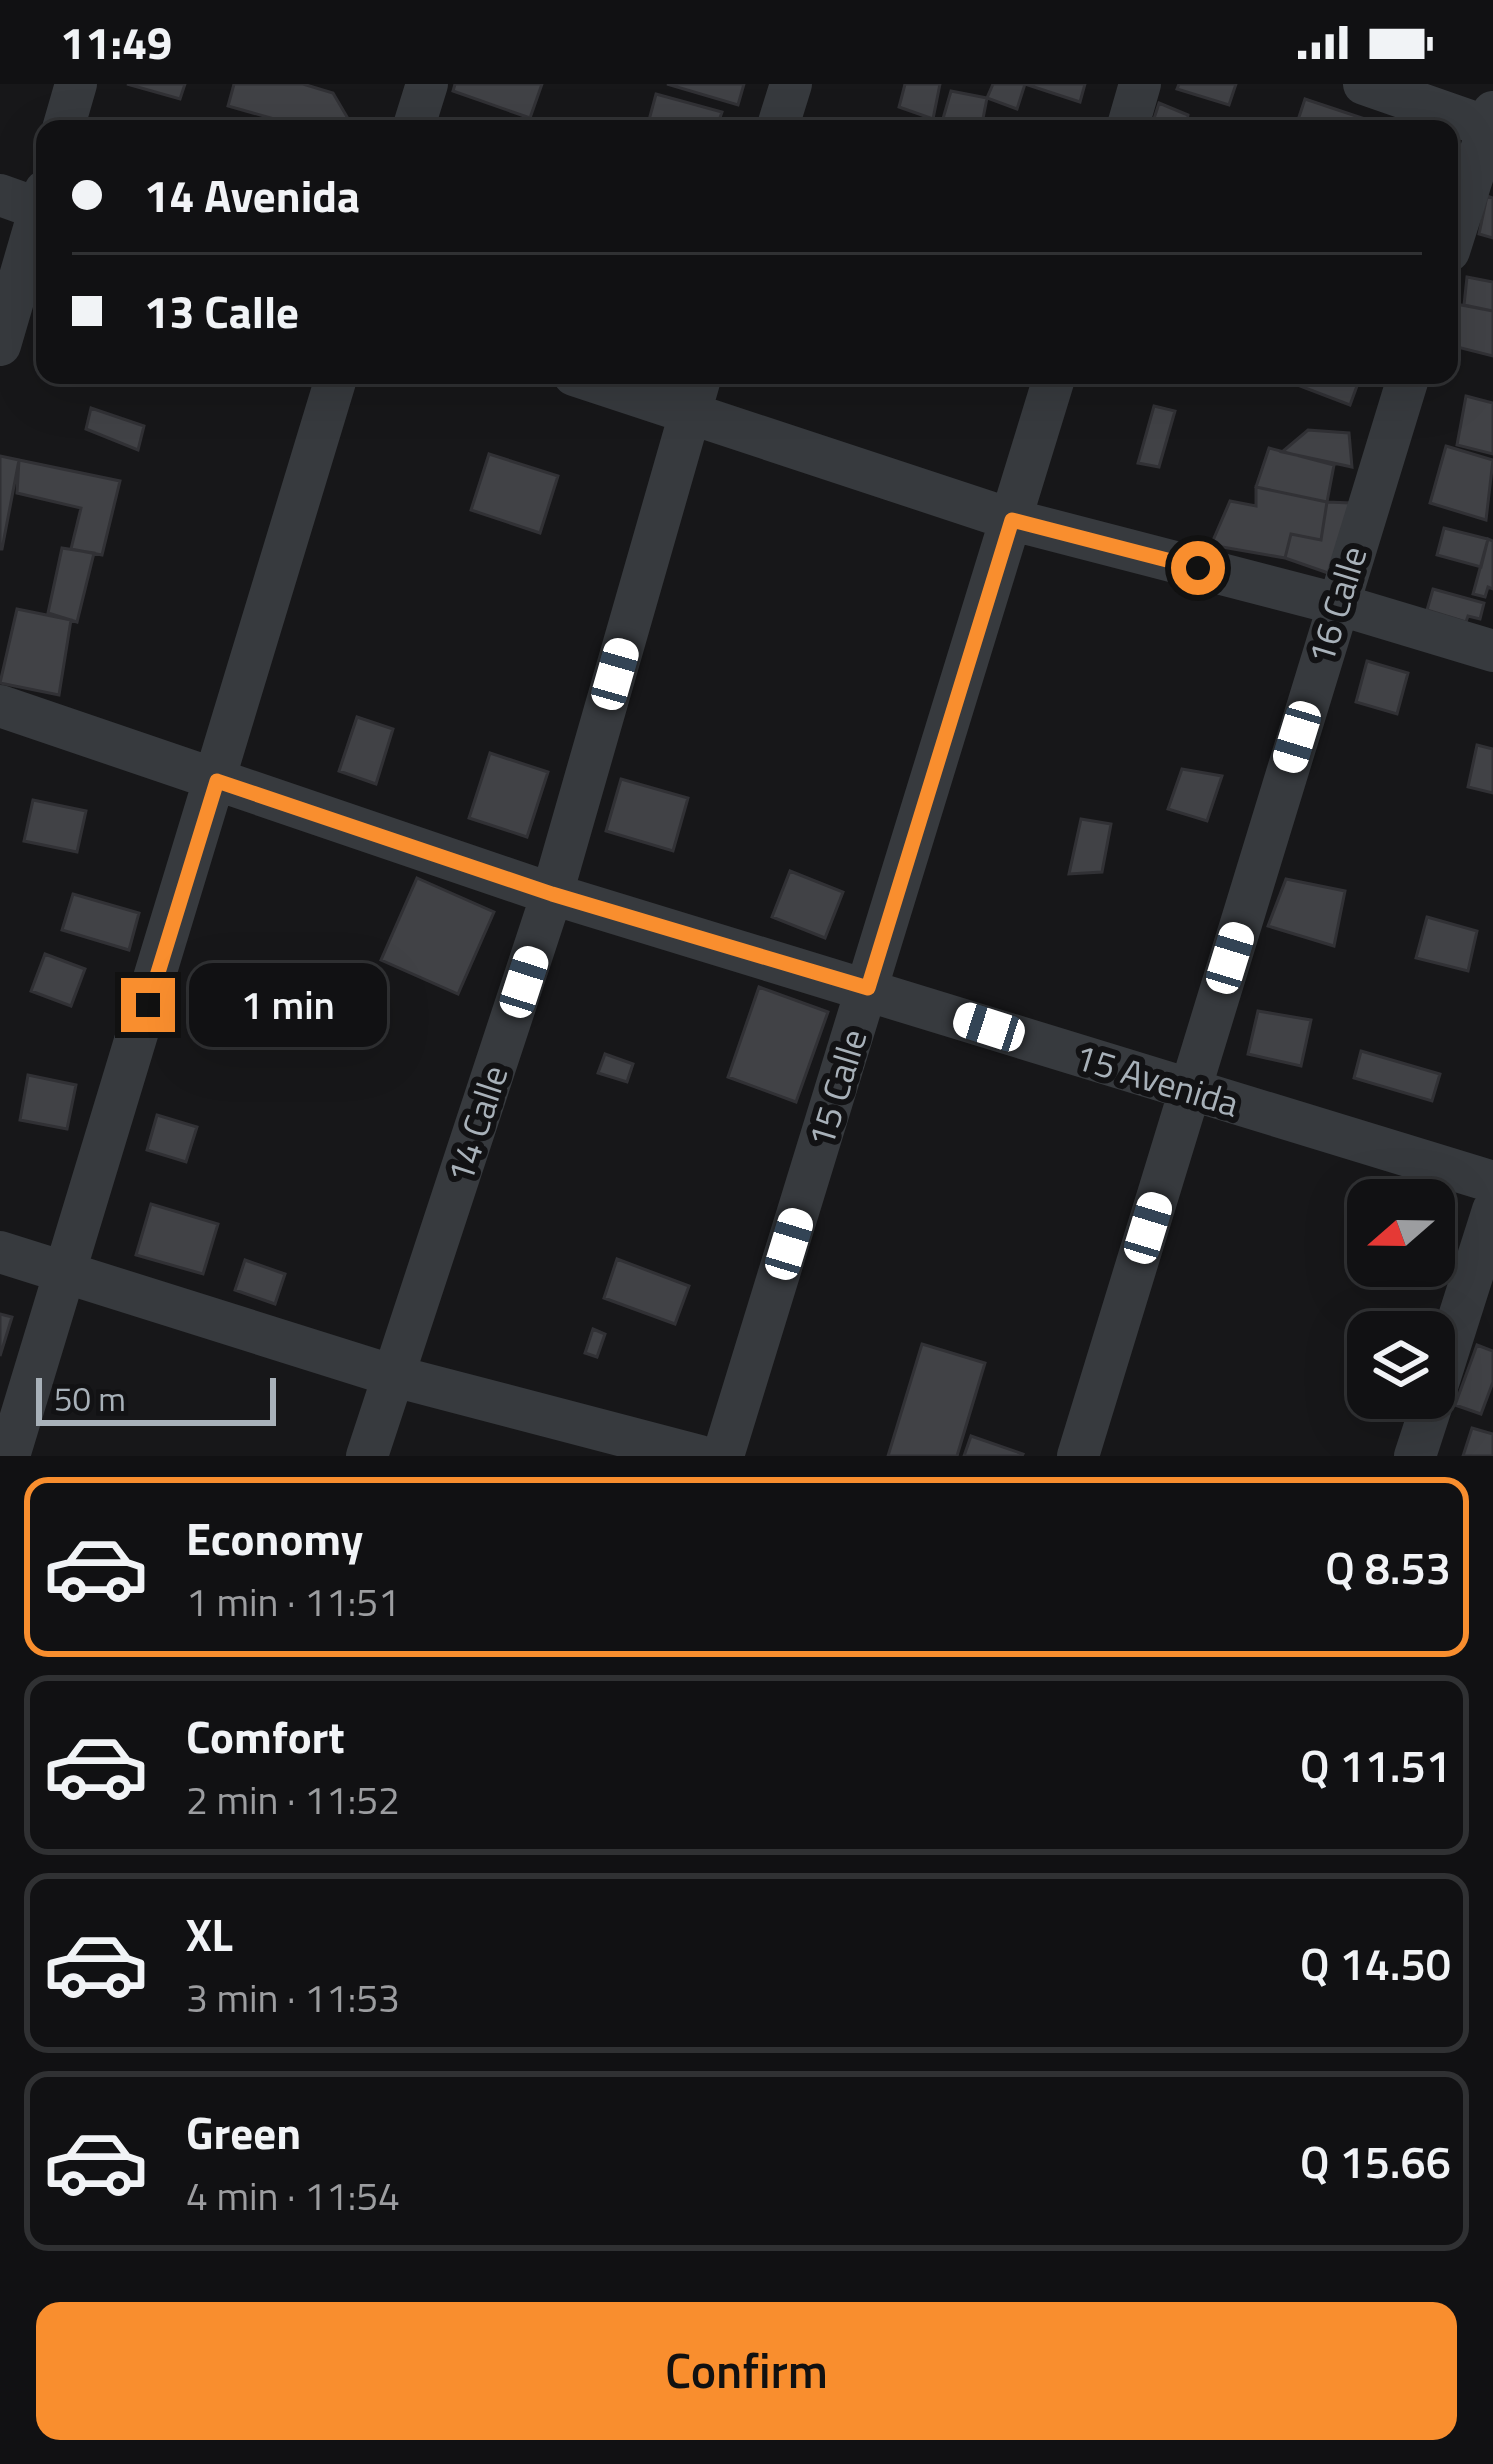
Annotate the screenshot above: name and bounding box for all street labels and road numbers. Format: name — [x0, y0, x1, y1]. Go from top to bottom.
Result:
street label: 16 Calle — [1293, 539, 1380, 671]
street label: 15 Calle — [793, 1022, 880, 1154]
street label: 15 Avenida — [1069, 1029, 1246, 1130]
street label: 14 Calle — [432, 1058, 521, 1190]

